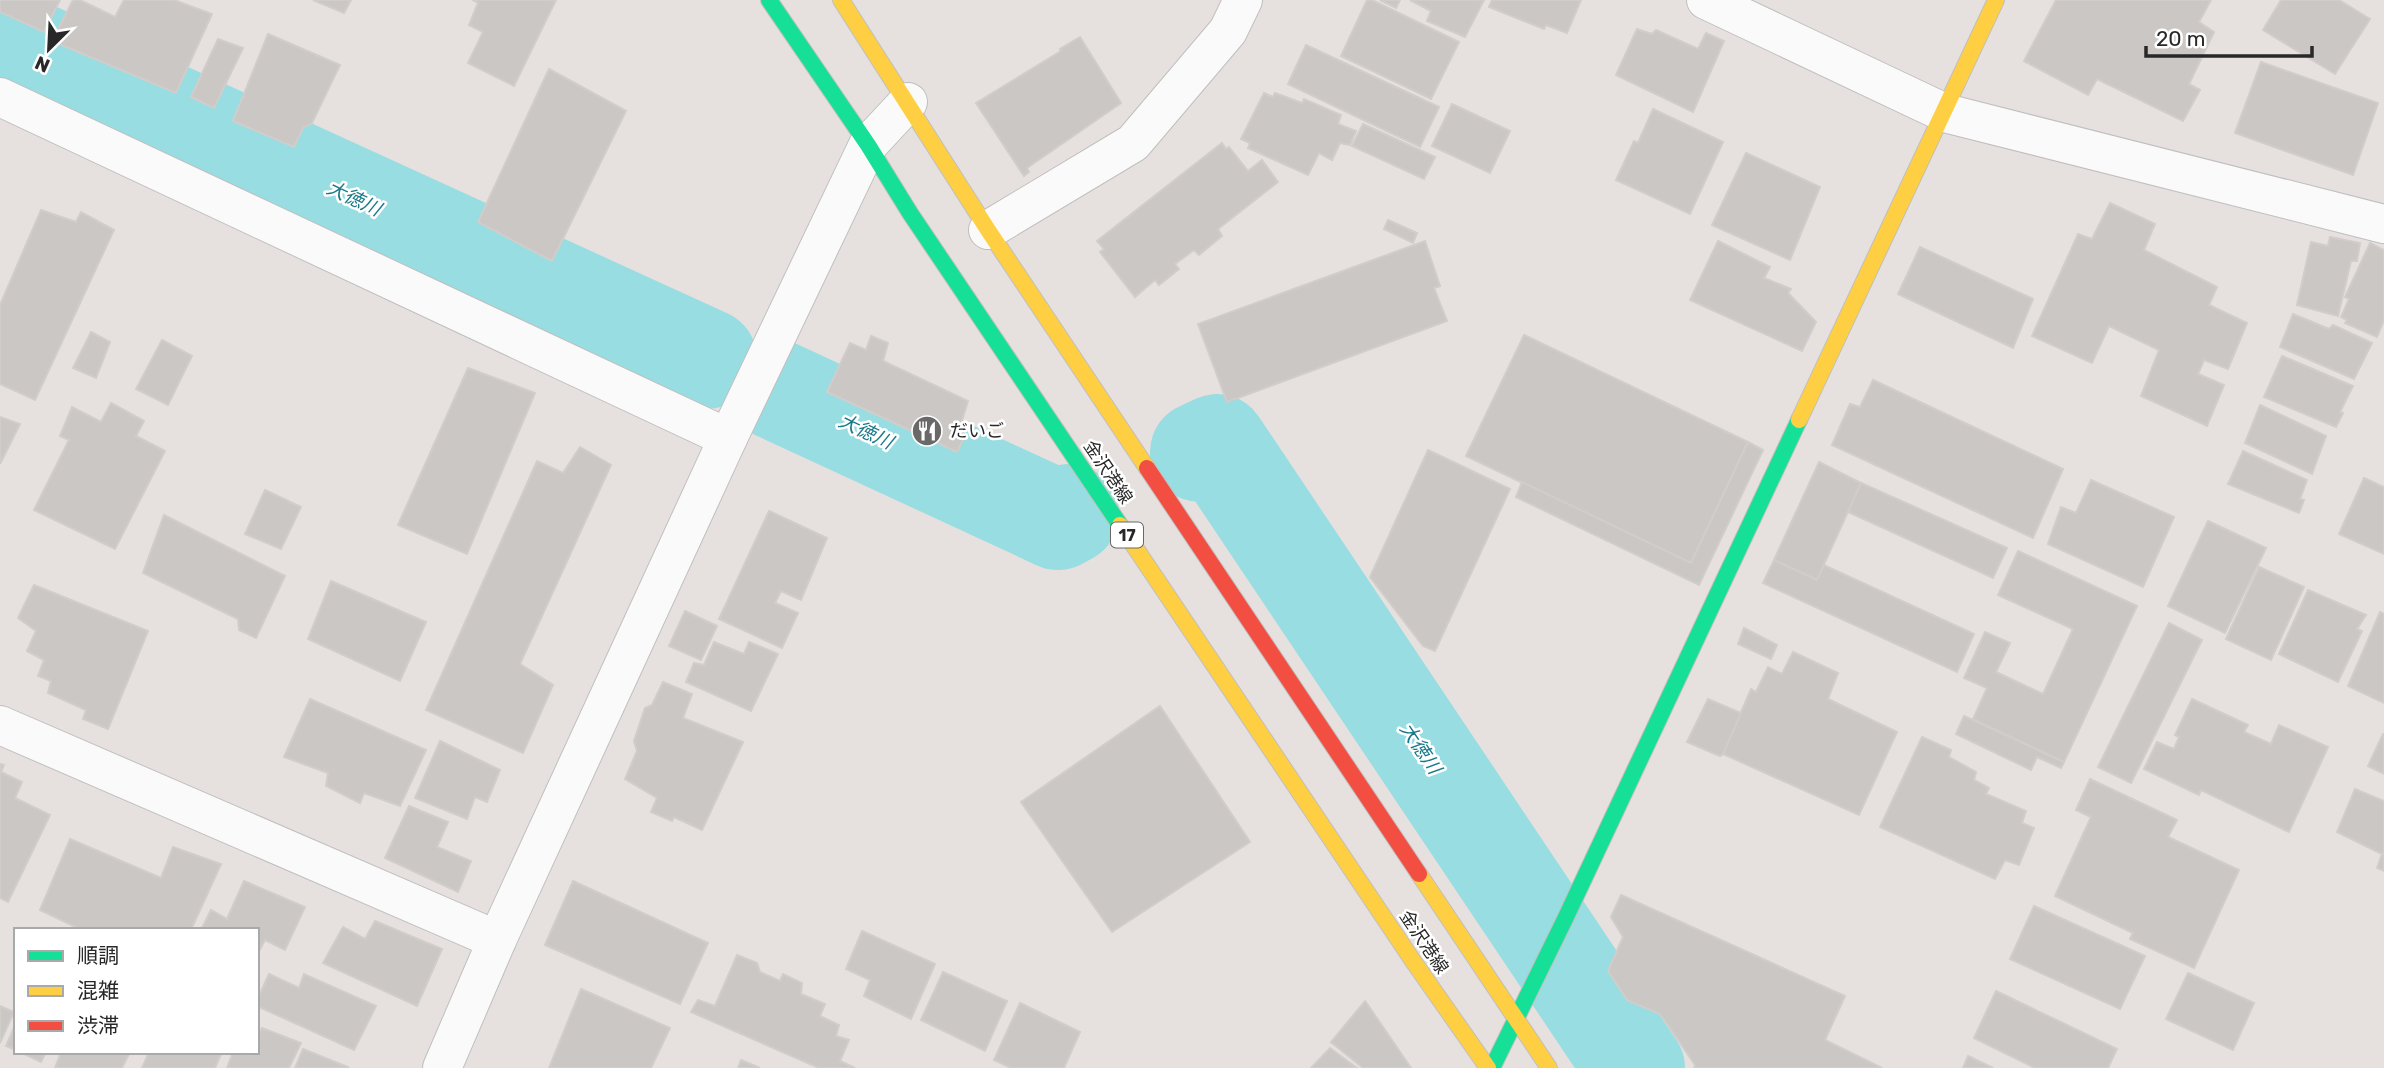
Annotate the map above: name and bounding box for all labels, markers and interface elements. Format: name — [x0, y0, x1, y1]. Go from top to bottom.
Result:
north arrow — [14, 14, 84, 84]
scale bar — [2146, 14, 2312, 58]
text: 20 m — [2156, 26, 2205, 51]
text: N — [31, 51, 53, 77]
water label: 大徳川 — [323, 176, 386, 222]
water label: 大徳川 — [835, 409, 898, 455]
restaurant icon: だいご — [910, 414, 944, 448]
place label: だいご — [950, 420, 1004, 442]
street label: 金沢港線 — [1079, 436, 1137, 508]
road number: 17 — [1111, 522, 1143, 548]
water label: 大徳川 — [1395, 718, 1447, 780]
street label: 金沢港線 — [1395, 906, 1453, 978]
legend — [14, 928, 259, 1054]
text: 順調 — [77, 943, 119, 968]
text: 混雑 — [77, 978, 119, 1003]
text: 渋滞 — [77, 1013, 119, 1038]

